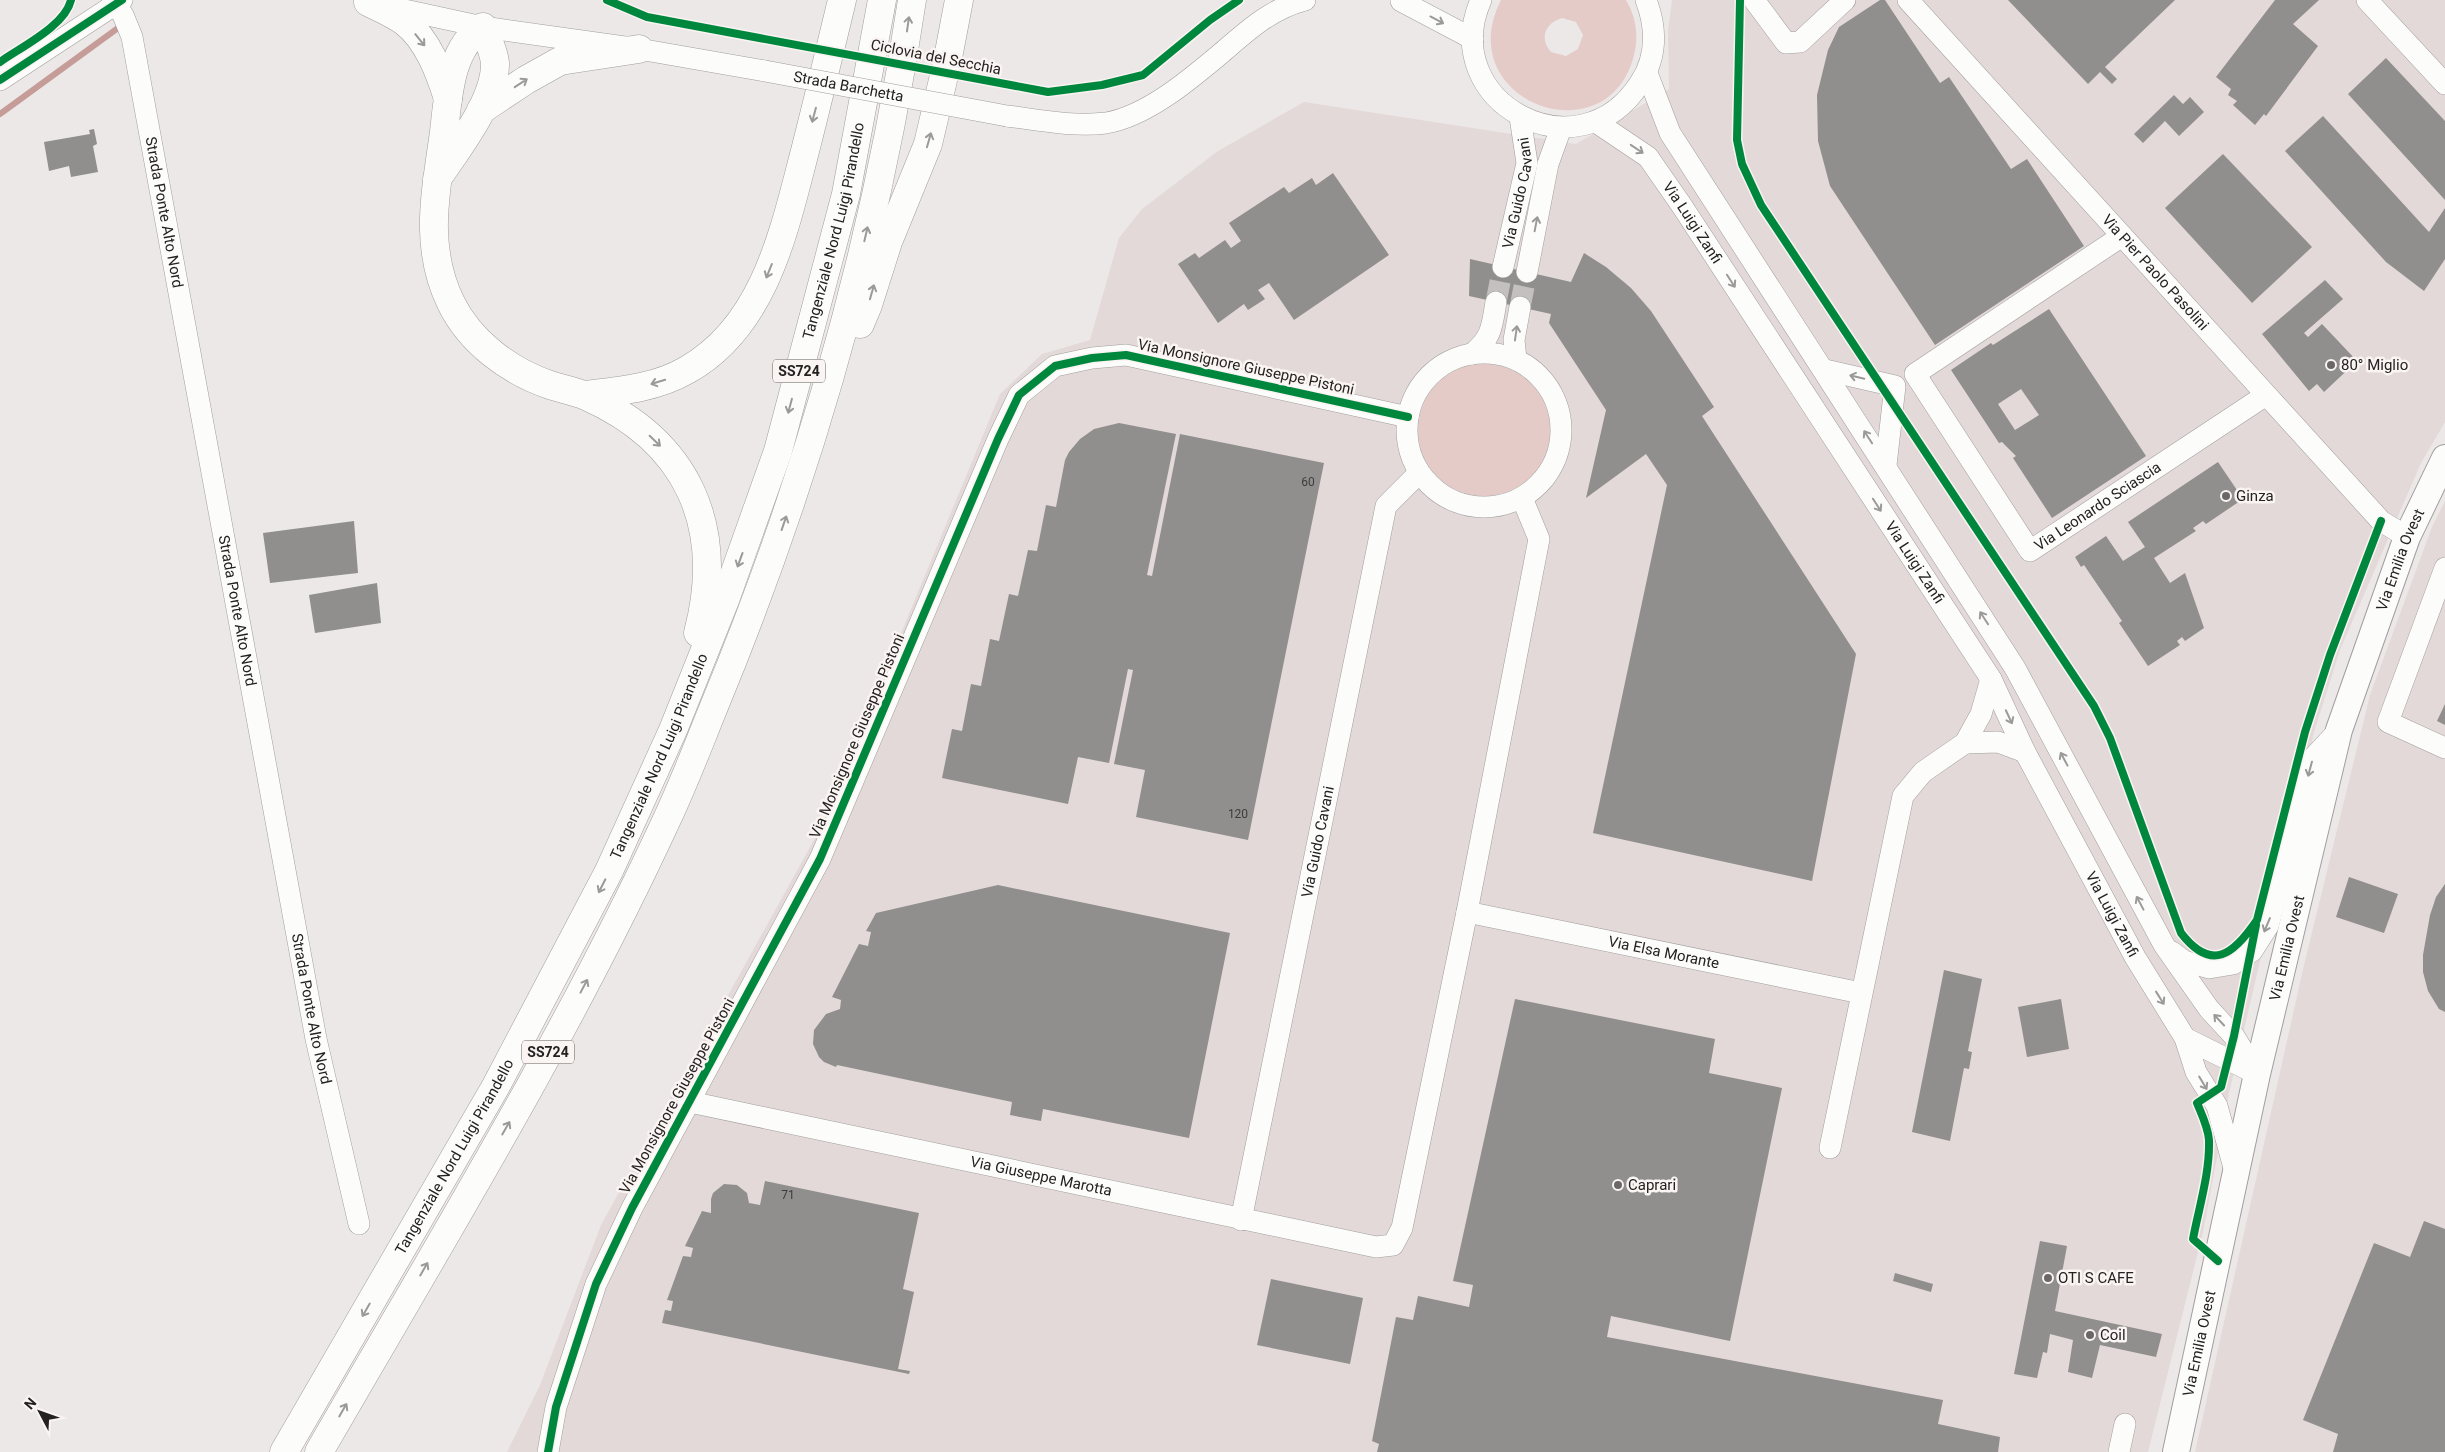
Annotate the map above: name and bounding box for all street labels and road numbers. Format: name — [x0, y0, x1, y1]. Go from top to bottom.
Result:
street label: Ciclovia del Secchia — [869, 36, 1003, 78]
street label: Strada Barchetta — [792, 67, 905, 106]
street label: Tangenziale Nord Luigi Pirandello — [799, 121, 868, 341]
street label: Strada Ponte Alto Nord — [141, 135, 187, 289]
street label: Via Guido Cavani — [1499, 136, 1536, 250]
street label: Via Luigi Zanfi — [1659, 178, 1726, 267]
street label: Via Pier Paolo Pasolini — [2098, 211, 2213, 334]
street label: Via Monsignore Giuseppe Pistoni — [1136, 335, 1356, 399]
road number: SS724 — [773, 360, 825, 382]
street label: Via Leonardo Sciascia — [2031, 458, 2164, 555]
street label: Via Emilia Ovest — [2373, 506, 2428, 613]
street label: Via Luigi Zanfi — [1881, 518, 1948, 607]
street label: Strada Ponte Alto Nord — [215, 534, 260, 688]
street label: Via Monsignore Giuseppe Pistoni — [806, 631, 908, 841]
street label: Tangenziale Nord Luigi Pirandello — [607, 651, 712, 862]
street label: Via Guido Cavani — [1298, 784, 1338, 899]
street label: Via Luigi Zanfi — [2082, 868, 2142, 960]
street label: Via Emilia Ovest — [2266, 894, 2308, 1003]
street label: Strada Ponte Alto Nord — [288, 932, 335, 1086]
street label: Via Elsa Morante — [1607, 932, 1721, 973]
street label: Via Monsignore Giuseppe Pistoni — [616, 995, 738, 1197]
road number: SS724 — [522, 1040, 574, 1064]
street label: Tangenziale Nord Luigi Pirandello — [391, 1056, 518, 1258]
street label: Via Giuseppe Marotta — [969, 1153, 1114, 1200]
street label: Via Emilia Ovest — [2179, 1289, 2219, 1398]

